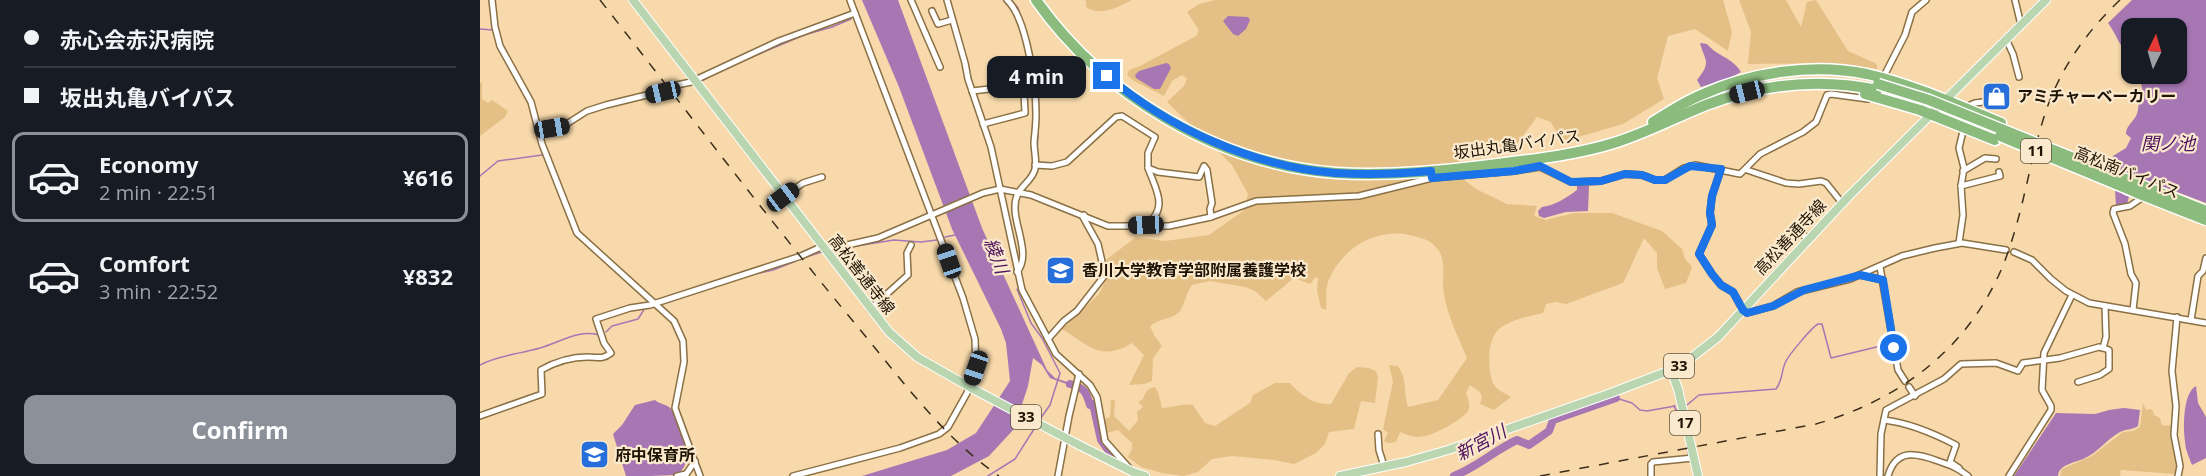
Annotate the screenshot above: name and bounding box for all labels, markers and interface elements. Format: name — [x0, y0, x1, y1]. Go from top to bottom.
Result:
north arrow — [2121, 18, 2187, 84]
map controls — [2121, 18, 2187, 84]
text: 赤心会赤沢病院 — [60, 24, 214, 54]
callout: 4 min — [987, 55, 1086, 97]
route end — [1093, 62, 1120, 89]
text: 4 min — [1009, 63, 1064, 90]
car — [643, 79, 683, 105]
car — [1727, 79, 1767, 105]
shop icon: アミチャーベーカリー — [1980, 80, 2012, 112]
text: 坂出丸亀バイパス — [60, 82, 236, 112]
place label: アミチャーベーカリー — [2017, 85, 2177, 107]
car — [533, 116, 571, 140]
street label: 坂出丸亀バイパス — [1452, 124, 1582, 164]
water label: 関ノ池 — [2141, 131, 2197, 155]
road number: 11 — [2021, 139, 2051, 163]
street label: 高松南バイパス — [2071, 141, 2183, 203]
text: Economy — [99, 149, 198, 179]
icon: car — [27, 150, 81, 204]
text: ¥616 — [403, 162, 453, 192]
text: 2 min · 22:51 — [99, 179, 218, 206]
car — [763, 179, 803, 215]
street label: 高松善通寺線 — [1749, 194, 1831, 280]
car — [1128, 215, 1164, 235]
street label: 高松善通寺線 — [824, 229, 900, 319]
water label: 綾川 — [979, 235, 1015, 279]
car — [935, 241, 963, 281]
text: Comfort — [99, 248, 190, 278]
icon: car — [27, 249, 81, 303]
school or university icon: 香川大学教育学部附属養護学校 — [1045, 254, 1077, 286]
place label: 香川大学教育学部附属養護学校 — [1082, 259, 1306, 281]
text: ¥832 — [403, 261, 453, 291]
text: 3 min · 22:52 — [99, 278, 218, 305]
route start — [1880, 334, 1907, 361]
car — [962, 348, 990, 388]
road number: 33 — [1664, 354, 1694, 378]
button: Confirm — [24, 395, 456, 464]
road number: 33 — [1011, 405, 1041, 429]
road number: 17 — [1670, 411, 1700, 435]
water label: 新宮川 — [1451, 418, 1512, 465]
school or university icon: 府中保育所 — [578, 439, 610, 471]
place label: 府中保育所 — [615, 444, 695, 466]

